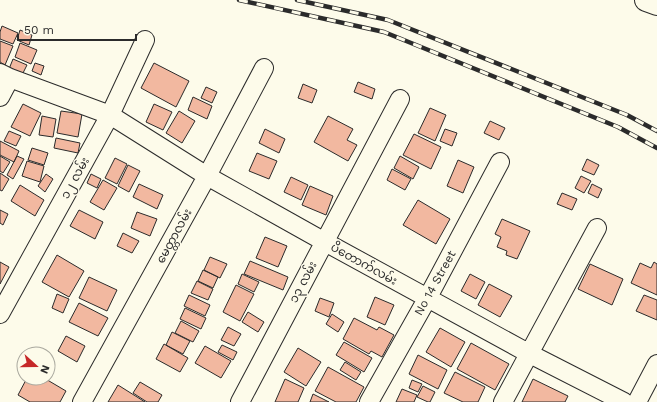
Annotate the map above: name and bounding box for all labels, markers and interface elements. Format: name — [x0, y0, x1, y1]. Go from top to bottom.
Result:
scale bar — [18, 16, 136, 42]
text: 50 m — [24, 23, 54, 37]
street label: ၁၂ လမ်း — [56, 154, 95, 203]
street label: မေတ္တာလမ်း — [152, 205, 197, 267]
street label: ပိတောက်လမ်း — [328, 238, 401, 288]
street label: No 14 Street — [411, 248, 459, 318]
street label: ၁၃ လမ်း — [285, 258, 322, 306]
north arrow — [16, 346, 56, 386]
text: N — [37, 363, 52, 376]

